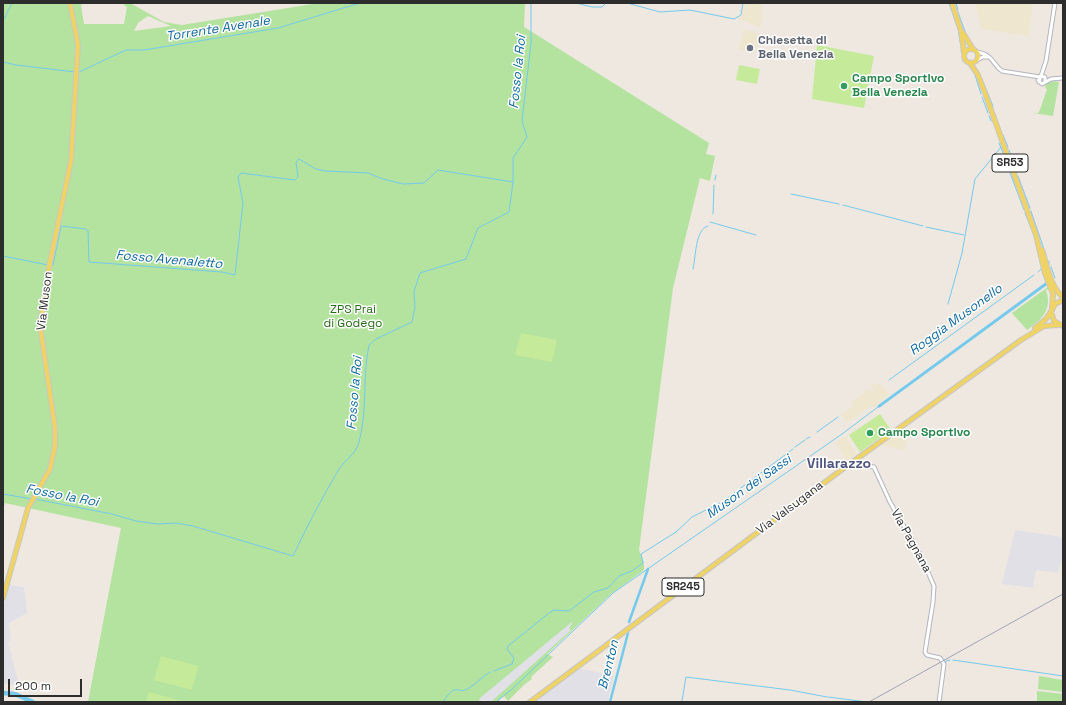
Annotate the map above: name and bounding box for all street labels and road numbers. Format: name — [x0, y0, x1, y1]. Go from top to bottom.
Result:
road number: SR53 — [992, 154, 1028, 172]
street label: Via Muson — [34, 271, 56, 331]
street label: Via Valsugana — [754, 478, 826, 538]
street label: Via Pagnana — [888, 507, 934, 575]
road number: SR245 — [662, 578, 704, 596]

